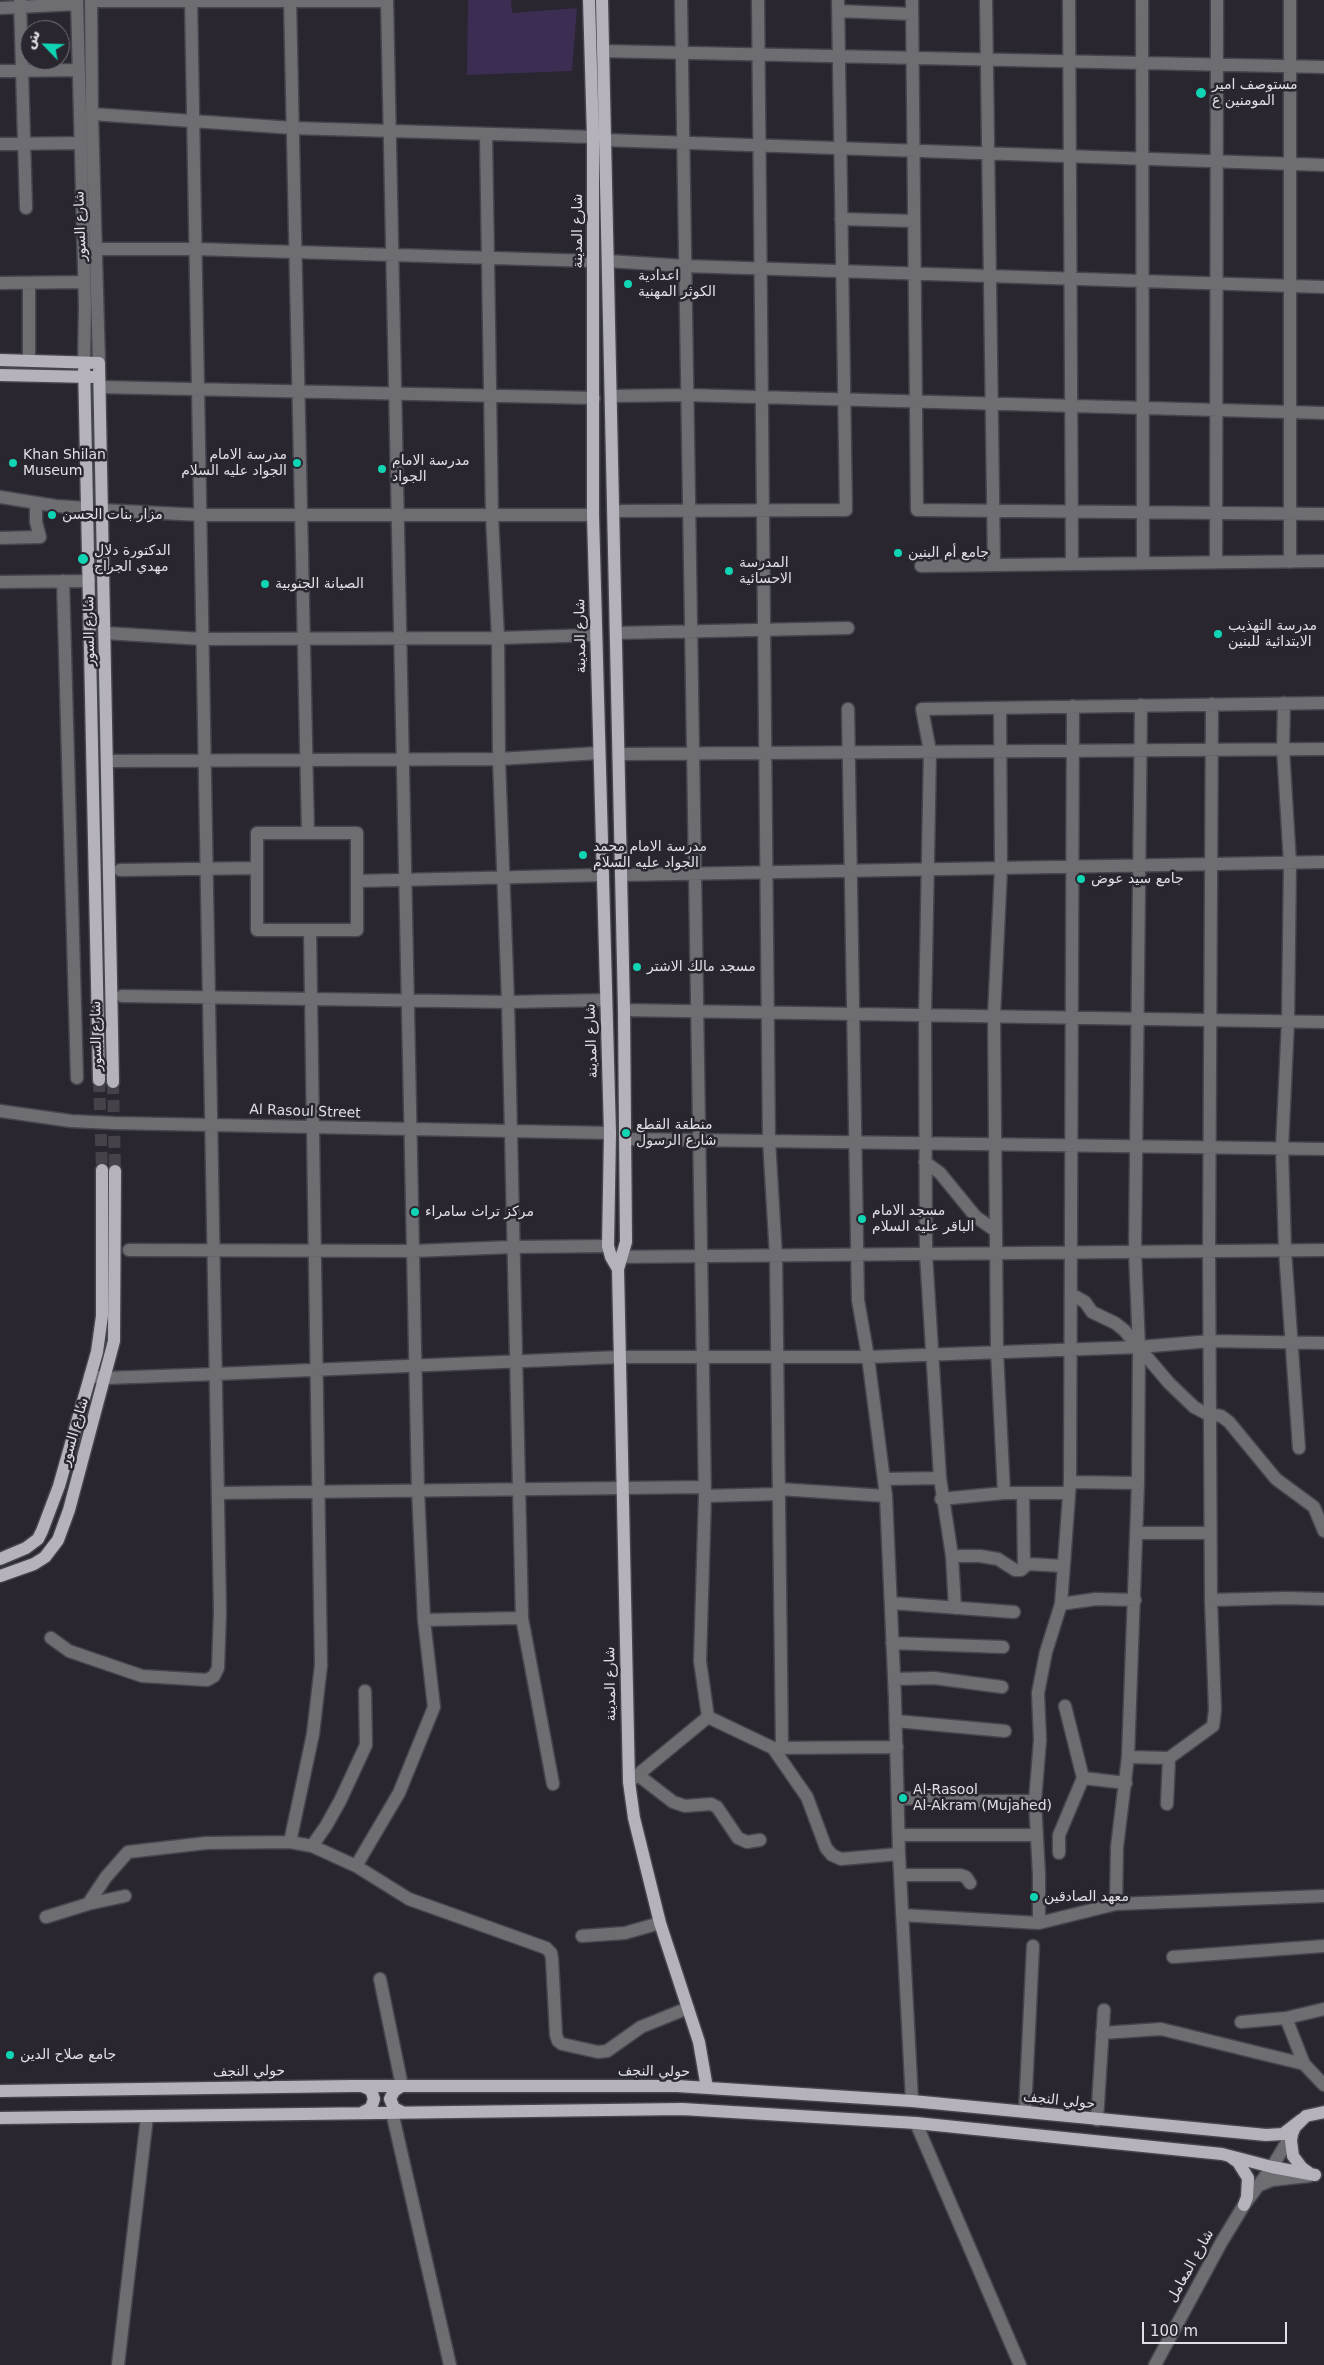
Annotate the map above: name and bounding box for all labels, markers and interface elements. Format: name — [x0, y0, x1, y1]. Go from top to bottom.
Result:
north arrow — [20, 20, 70, 70]
text: ش — [21, 27, 43, 51]
place label: مستوصف امير المومنين ع — [1212, 77, 1298, 110]
marker: مستوصف امير المومنين ع — [1194, 86, 1208, 100]
street label: شارع السور — [71, 191, 91, 261]
street label: شارع المدينة — [570, 194, 586, 268]
place label: اعدادية الكوثر المهنية — [638, 268, 716, 300]
marker: اعدادية الكوثر المهنية — [622, 278, 634, 290]
place label: Khan Shilan Museum — [23, 447, 106, 480]
place label: مدرسة الامام الجواد عليه السلام — [181, 447, 287, 480]
place label: مدرسة الامام الجواد — [392, 453, 470, 486]
marker: Khan Shilan Museum — [7, 457, 19, 469]
marker: مدرسة الامام الجواد عليه السلام — [291, 457, 303, 469]
marker: مدرسة الامام الجواد — [376, 463, 388, 475]
place label: مزار بنات الحسن — [62, 507, 163, 523]
marker: مزار بنات الحسن — [46, 509, 58, 521]
place label: الدكتورة دلال مهدي الجراح — [94, 543, 171, 576]
place label: جامع أم البنين — [908, 545, 989, 561]
marker: جامع أم البنين — [892, 547, 904, 559]
marker: الدكتورة دلال مهدي الجراح — [76, 552, 90, 566]
place label: المدرسة الاحسائية — [739, 555, 792, 588]
marker: المدرسة الاحسائية — [723, 565, 735, 577]
place label: الصيانة الجنوبية — [275, 576, 364, 592]
marker: الصيانة الجنوبية — [259, 578, 271, 590]
street label: شارع السور — [81, 596, 99, 666]
street label: شارع المدينة — [572, 598, 590, 674]
place label: مدرسة التهذيب الابتدائية للبنين — [1228, 618, 1317, 650]
marker: مدرسة التهذيب الابتدائية للبنين — [1212, 628, 1224, 640]
place label: مدرسة الامام محمد الجواد عليه السلام — [593, 839, 707, 872]
marker: مدرسة الامام محمد الجواد عليه السلام — [577, 849, 589, 861]
place label: جامع سيد عوض — [1091, 871, 1184, 887]
marker: جامع سيد عوض — [1075, 873, 1087, 885]
place label: مسجد مالك الاشتر — [647, 959, 756, 975]
marker: مسجد مالك الاشتر — [631, 961, 643, 973]
street label: شارع السور — [88, 1001, 106, 1071]
street label: شارع المدينة — [582, 1003, 602, 1079]
street label: Al Rasoul Street — [249, 1102, 361, 1122]
place label: منطقة القطع شارع الرسول — [636, 1117, 717, 1150]
marker: منطقة القطع شارع الرسول — [620, 1127, 632, 1139]
place label: مسجد الامام الباقر عليه السلام — [872, 1203, 974, 1236]
place label: مركز تراث سامراء — [425, 1204, 534, 1220]
marker: مركز تراث سامراء — [409, 1206, 421, 1218]
marker: مسجد الامام الباقر عليه السلام — [856, 1213, 868, 1225]
street label: شارع السور — [57, 1396, 93, 1468]
street label: شارع المدينة — [602, 1646, 620, 1722]
place label: Al-Rasool Al-Akram (Mujahed) — [913, 1782, 1052, 1814]
marker: Al-Rasool Al-Akram (Mujahed) — [897, 1792, 909, 1804]
place label: معهد الصادقين — [1044, 1889, 1129, 1905]
marker: معهد الصادقين — [1028, 1891, 1040, 1903]
place label: جامع صلاح الدين — [20, 2047, 116, 2063]
marker: جامع صلاح الدين — [4, 2049, 16, 2061]
street label: حولي النجف — [213, 2063, 285, 2081]
street label: حولي النجف — [618, 2063, 690, 2081]
street label: حولي النجف — [1022, 2089, 1096, 2113]
street label: شارع المعامل — [1164, 2227, 1218, 2305]
scale bar — [1144, 2312, 1289, 2344]
text: 100 m — [1150, 2322, 1198, 2340]

